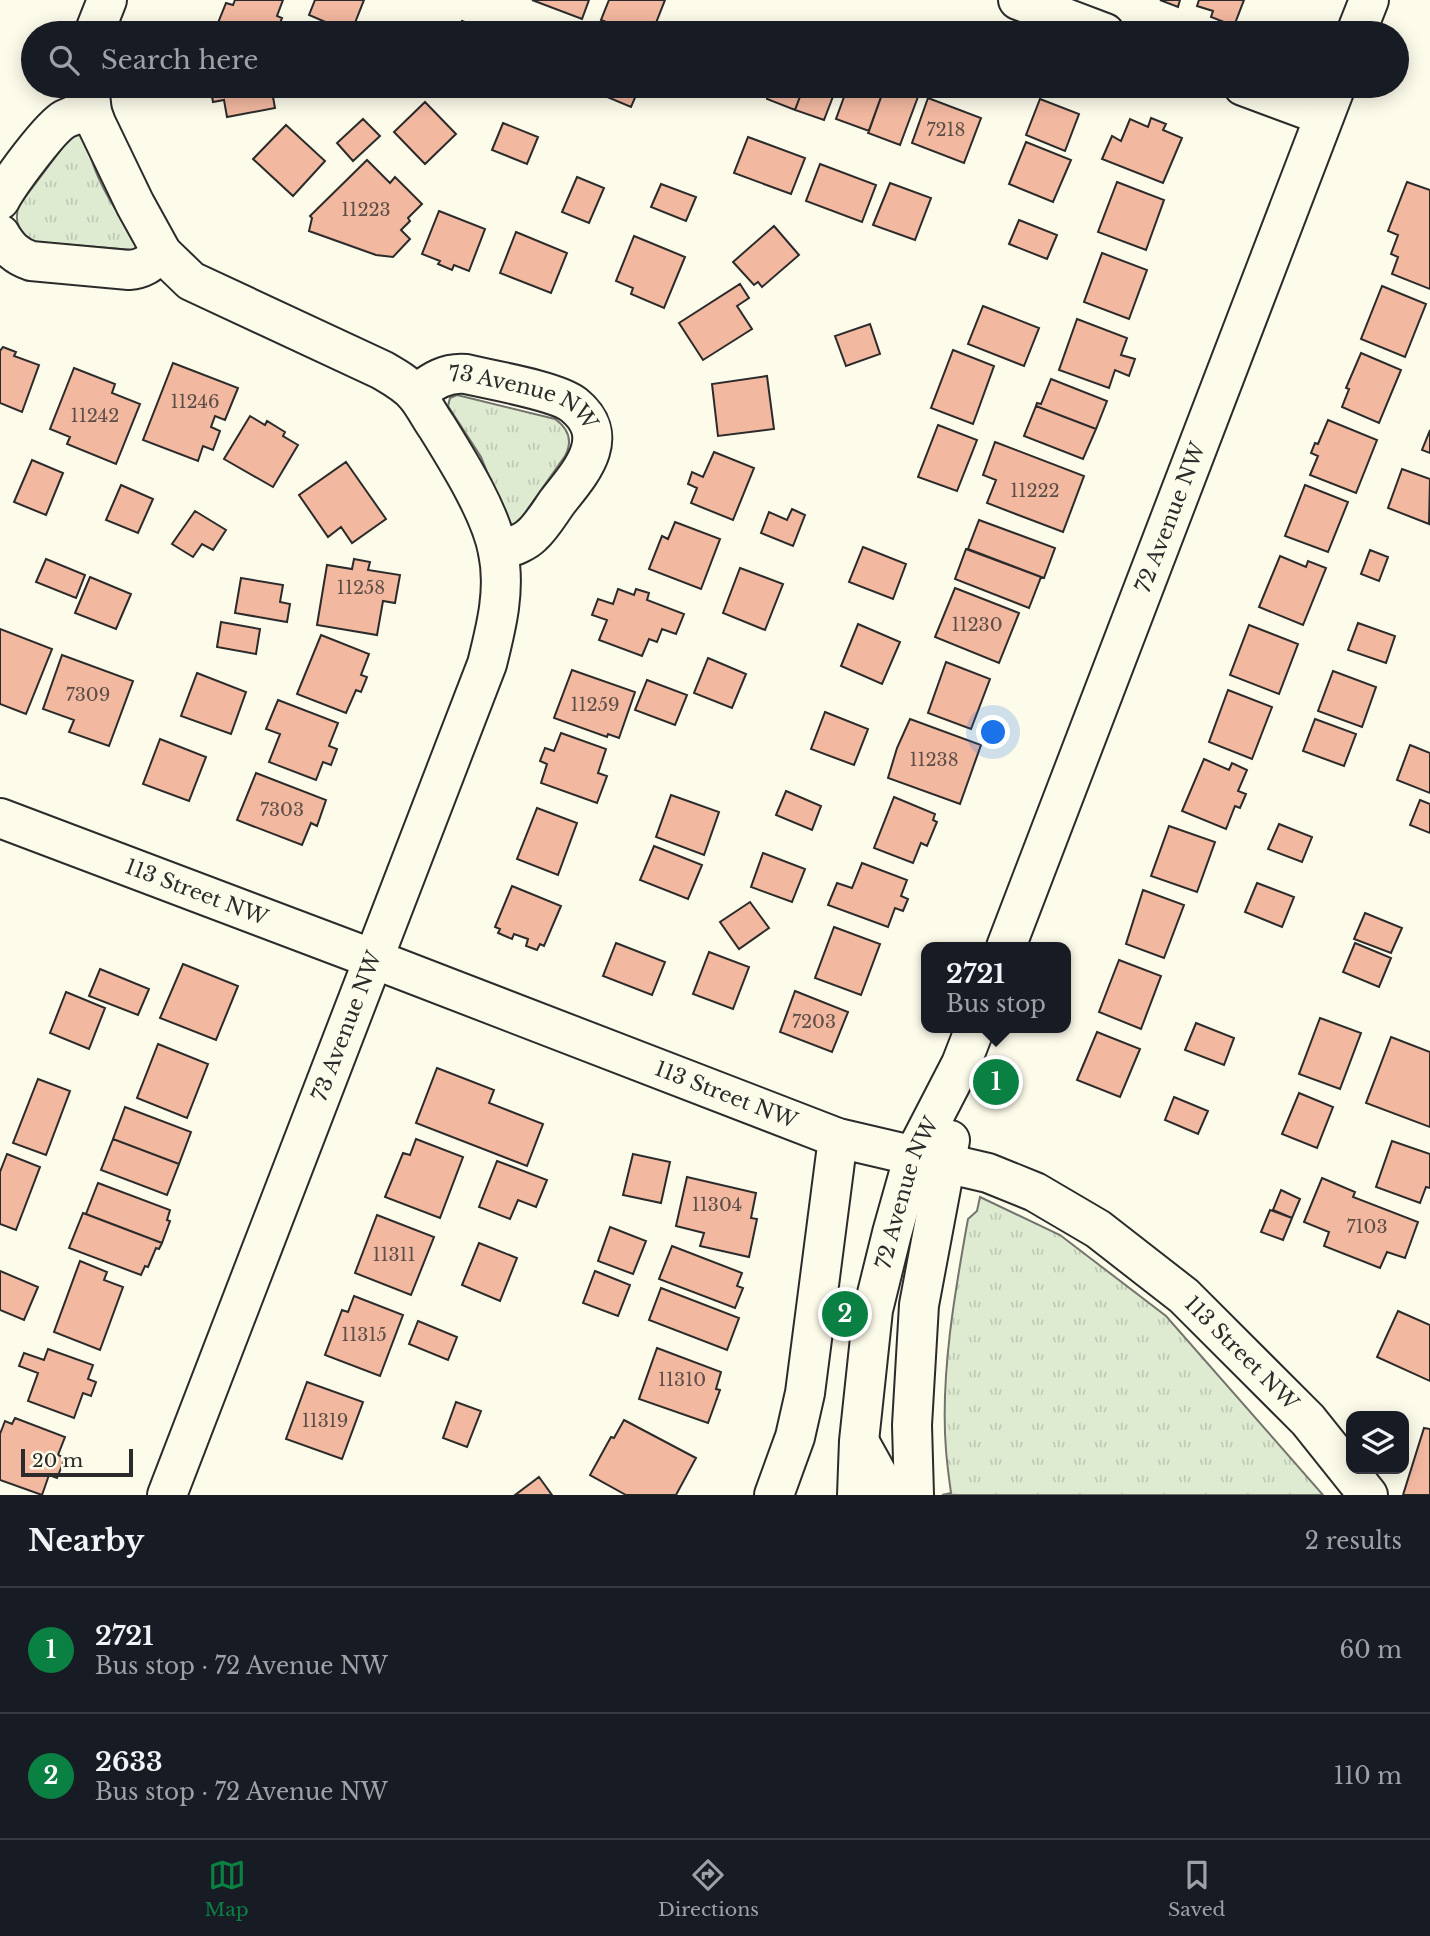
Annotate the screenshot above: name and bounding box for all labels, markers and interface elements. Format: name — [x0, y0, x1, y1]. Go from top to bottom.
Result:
search box — [21, 21, 1409, 98]
icon: search — [45, 41, 83, 79]
text: Search here — [101, 44, 258, 76]
house number: 7218 — [926, 119, 966, 141]
house number: 11223 — [341, 199, 391, 221]
street label: 73 Avenue NW — [448, 360, 603, 435]
house number: 11246 — [170, 391, 220, 413]
house number: 11242 — [71, 405, 119, 427]
street label: 72 Avenue NW — [1130, 439, 1211, 596]
house number: 11222 — [1010, 480, 1060, 502]
house number: 11258 — [337, 577, 385, 599]
house number: 11230 — [951, 614, 1003, 636]
house number: 7309 — [66, 684, 110, 706]
house number: 11259 — [571, 694, 619, 716]
your location — [976, 715, 1010, 749]
house number: 11238 — [909, 749, 959, 771]
house number: 7303 — [260, 799, 304, 821]
street label: 113 Street NW — [121, 853, 272, 931]
popup — [921, 942, 1071, 1033]
street label: 73 Avenue NW — [306, 947, 388, 1105]
text: 2721 — [946, 958, 1005, 990]
text: Bus stop — [946, 990, 1046, 1018]
house number: 7203 — [792, 1011, 836, 1033]
street label: 113 Street NW — [651, 1056, 801, 1134]
pin: 1 — [973, 1056, 1019, 1108]
street label: 72 Avenue NW — [871, 1112, 945, 1271]
house number: 11304 — [692, 1194, 742, 1216]
house number: 7103 — [1346, 1216, 1388, 1238]
house number: 11311 — [372, 1244, 416, 1266]
pin: 2 — [822, 1288, 868, 1340]
street label: 113 Street NW — [1179, 1291, 1304, 1416]
house number: 11315 — [341, 1324, 387, 1346]
house number: 11310 — [658, 1369, 706, 1391]
house number: 11319 — [302, 1410, 348, 1432]
map controls — [1346, 1411, 1409, 1474]
button: layers — [1346, 1411, 1409, 1474]
scale bar — [21, 1446, 133, 1478]
text: 20 m — [32, 1449, 83, 1472]
text: Nearby — [28, 1522, 144, 1559]
text: 2 results — [1305, 1527, 1402, 1555]
text: 2721 — [95, 1620, 154, 1652]
text: 1 — [46, 1636, 56, 1664]
text: 60 m — [1340, 1636, 1402, 1664]
text: Bus stop · 72 Avenue NW — [95, 1652, 388, 1680]
text: 2633 — [95, 1746, 163, 1778]
text: 2 — [44, 1762, 58, 1790]
text: 110 m — [1334, 1762, 1402, 1790]
text: Bus stop · 72 Avenue NW — [95, 1778, 388, 1806]
tab: Map — [205, 1856, 249, 1921]
tab: Directions — [658, 1856, 759, 1921]
tab: Saved — [1168, 1856, 1225, 1921]

